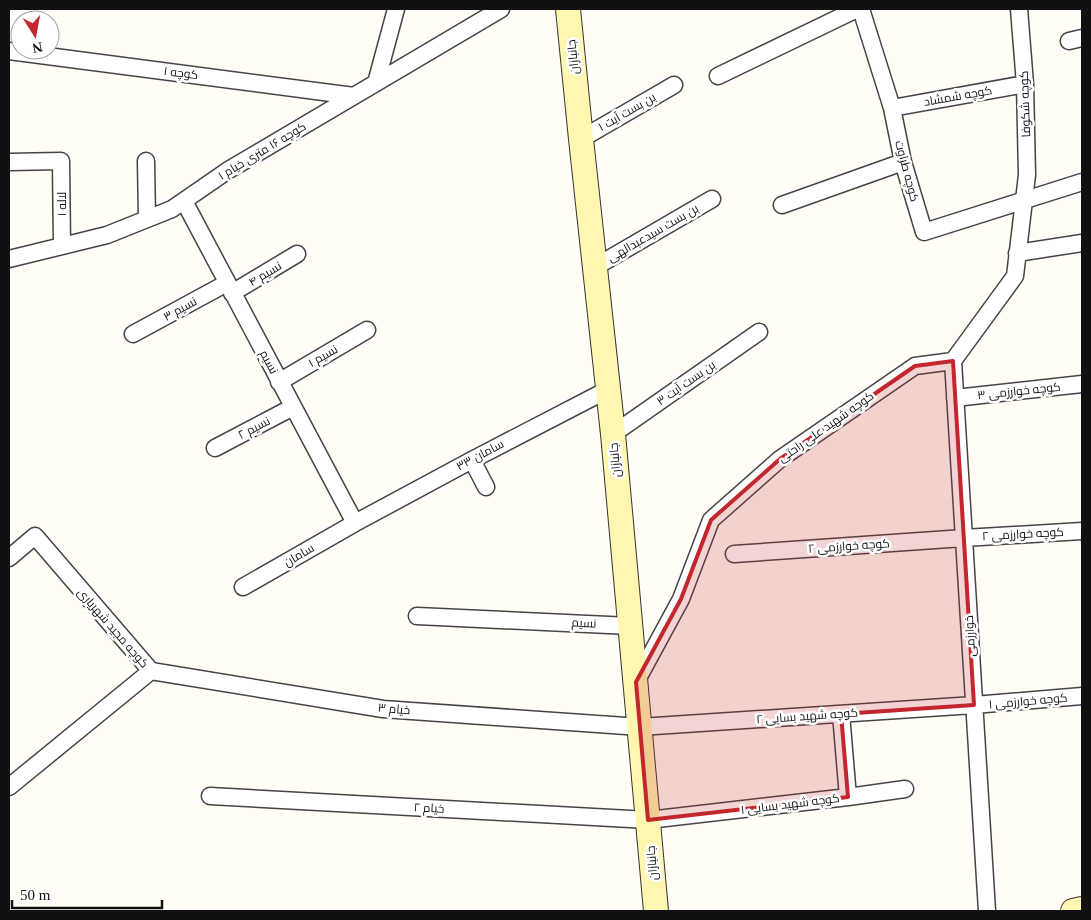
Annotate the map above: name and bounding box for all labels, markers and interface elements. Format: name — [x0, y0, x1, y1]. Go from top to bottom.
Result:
north arrow — [10, 10, 60, 60]
text: N — [31, 39, 44, 56]
street label: جانبازان — [564, 39, 582, 75]
street label: کوچه ۱ — [163, 64, 199, 84]
street label: کوچه شکوفا — [1017, 70, 1035, 138]
street label: کوچه شمشاد — [923, 83, 993, 111]
street label: ۱ بن بست آیت — [596, 90, 658, 134]
street label: ۱ کوچه ۱۶ متری خیام — [216, 119, 310, 184]
street label: کوچه طراوت — [890, 139, 922, 204]
street label: لاله ۱ — [55, 192, 69, 216]
street label: بن بست سیدعبدالهی — [605, 201, 701, 265]
street label: نسیم ۴ — [246, 259, 285, 290]
street label: نسیم ۳ — [161, 294, 200, 325]
street label: نسیم ۱ — [306, 342, 341, 371]
street label: نسیم — [256, 348, 281, 377]
street label: بن بست آیت ۳ — [654, 358, 718, 408]
street label: ۳ کوچه خوارزمی — [977, 380, 1062, 404]
street label: کوچه شهید علی راحتی — [776, 389, 878, 467]
street label: نسیم ۲ — [236, 414, 273, 443]
street label: ۳۳ سامان — [454, 437, 506, 473]
street label: جانبازان — [607, 442, 623, 478]
street label: ۲ کوچه خوارزمی — [982, 525, 1064, 545]
street label: کوچه خوارزمی ۲ — [808, 536, 890, 558]
street label: سامان — [281, 541, 317, 569]
street label: کوچه مجید شهریاری — [73, 585, 151, 672]
street label: نسیم — [571, 615, 597, 632]
street label: خوارزمی — [962, 615, 978, 657]
street label: کوچه خوارزمی ۱ — [988, 691, 1068, 713]
street label: ۳ خیام — [377, 701, 411, 718]
street label: کوچه شهید بسایی ۲ — [756, 705, 859, 729]
street label: کوچه شهید بسایی ۱ — [740, 791, 840, 819]
street label: خیام ۲ — [413, 800, 445, 817]
street label: جانبازان — [644, 845, 660, 881]
scale bar — [12, 878, 162, 910]
text: 50 m — [20, 887, 51, 903]

